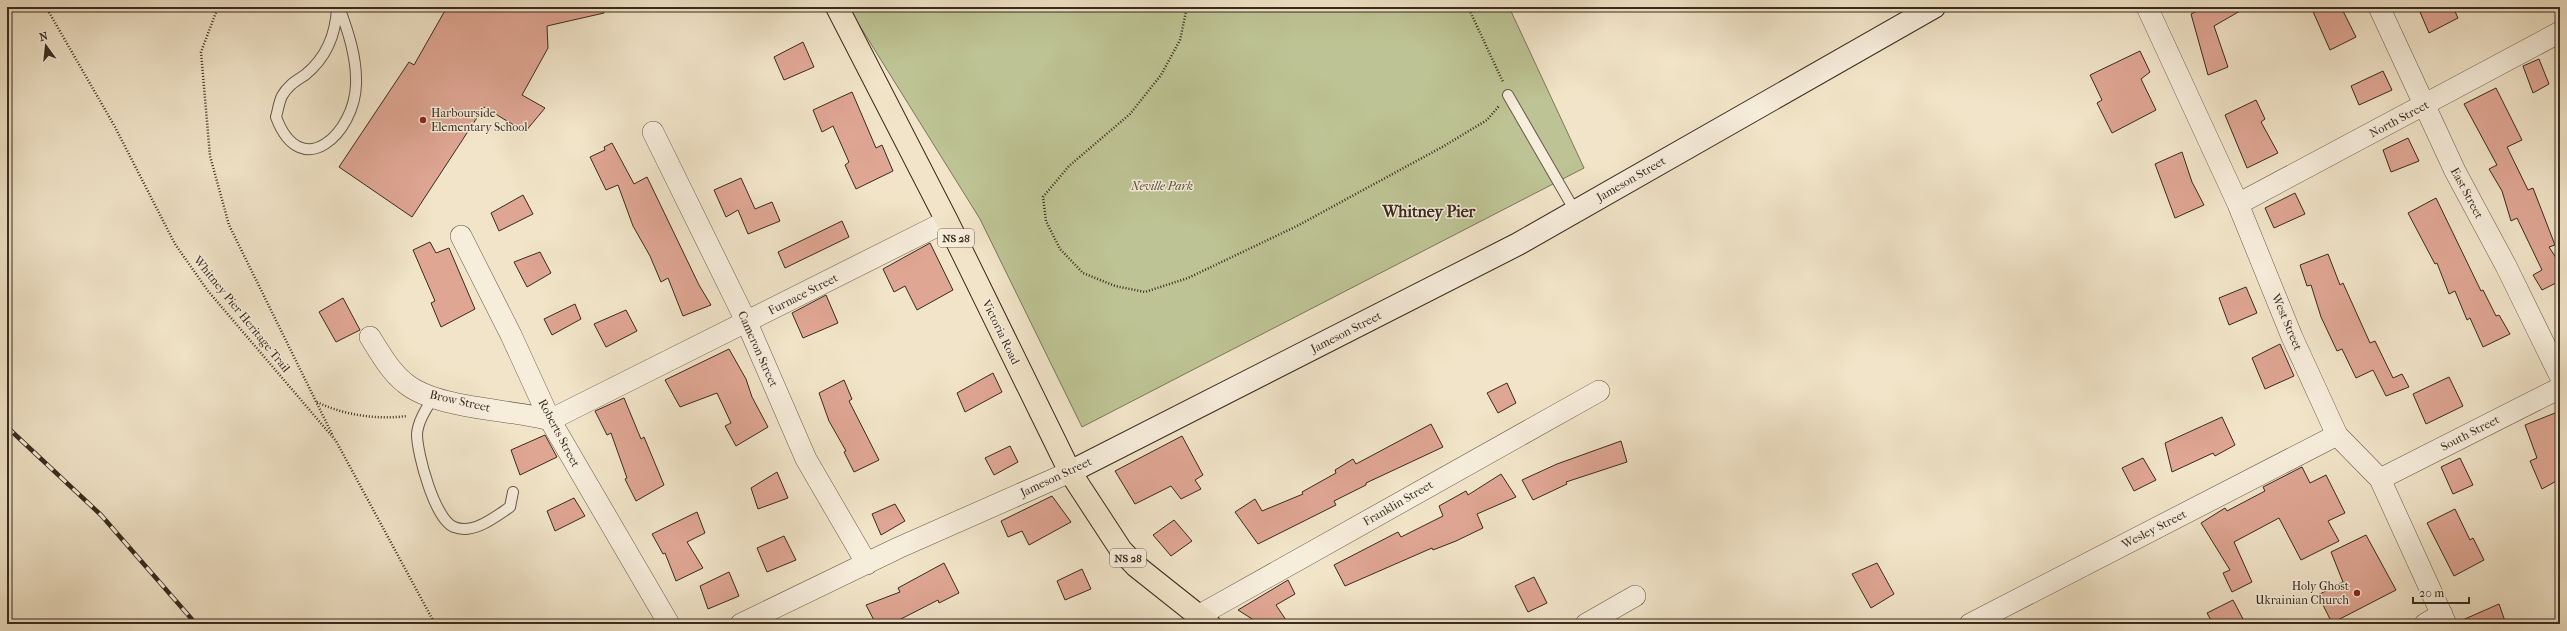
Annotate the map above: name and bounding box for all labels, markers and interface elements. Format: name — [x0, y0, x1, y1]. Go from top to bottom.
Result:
north arrow — [26, 26, 66, 66]
text: N — [38, 29, 50, 44]
street label: North Street — [2367, 97, 2432, 141]
place label: Harbourside Elementary School — [431, 106, 528, 134]
marker: Harbourside Elementary School — [418, 115, 428, 125]
street label: Jameson Street — [1593, 153, 1669, 205]
street label: East Street — [2448, 165, 2487, 222]
park label: Neville Park — [1130, 179, 1193, 193]
district label: Whitney Pier — [1382, 202, 1477, 222]
road number: NS 28 — [938, 229, 974, 247]
street label: Whitney Pier Heritage Trail — [190, 252, 294, 376]
street label: Furnace Street — [766, 270, 841, 318]
street label: West Street — [2268, 291, 2305, 353]
street label: Victoria Road — [979, 296, 1023, 367]
street label: Jameson Street — [1307, 308, 1384, 356]
street label: Cameron Street — [735, 309, 781, 390]
street label: Brow Street — [428, 387, 492, 415]
street label: Roberts Street — [535, 397, 583, 470]
street label: South Street — [2438, 412, 2502, 454]
street label: Jameson Street — [1017, 454, 1095, 500]
street label: Franklin Street — [1361, 477, 1436, 529]
street label: Wesley Street — [2118, 506, 2189, 552]
road number: NS 28 — [1110, 549, 1146, 567]
place label: Holy Ghost Ukrainian Church — [2255, 579, 2350, 607]
scale bar — [2413, 579, 2469, 605]
text: 20 m — [2419, 586, 2444, 600]
marker: Holy Ghost Ukrainian Church — [2352, 588, 2362, 598]

